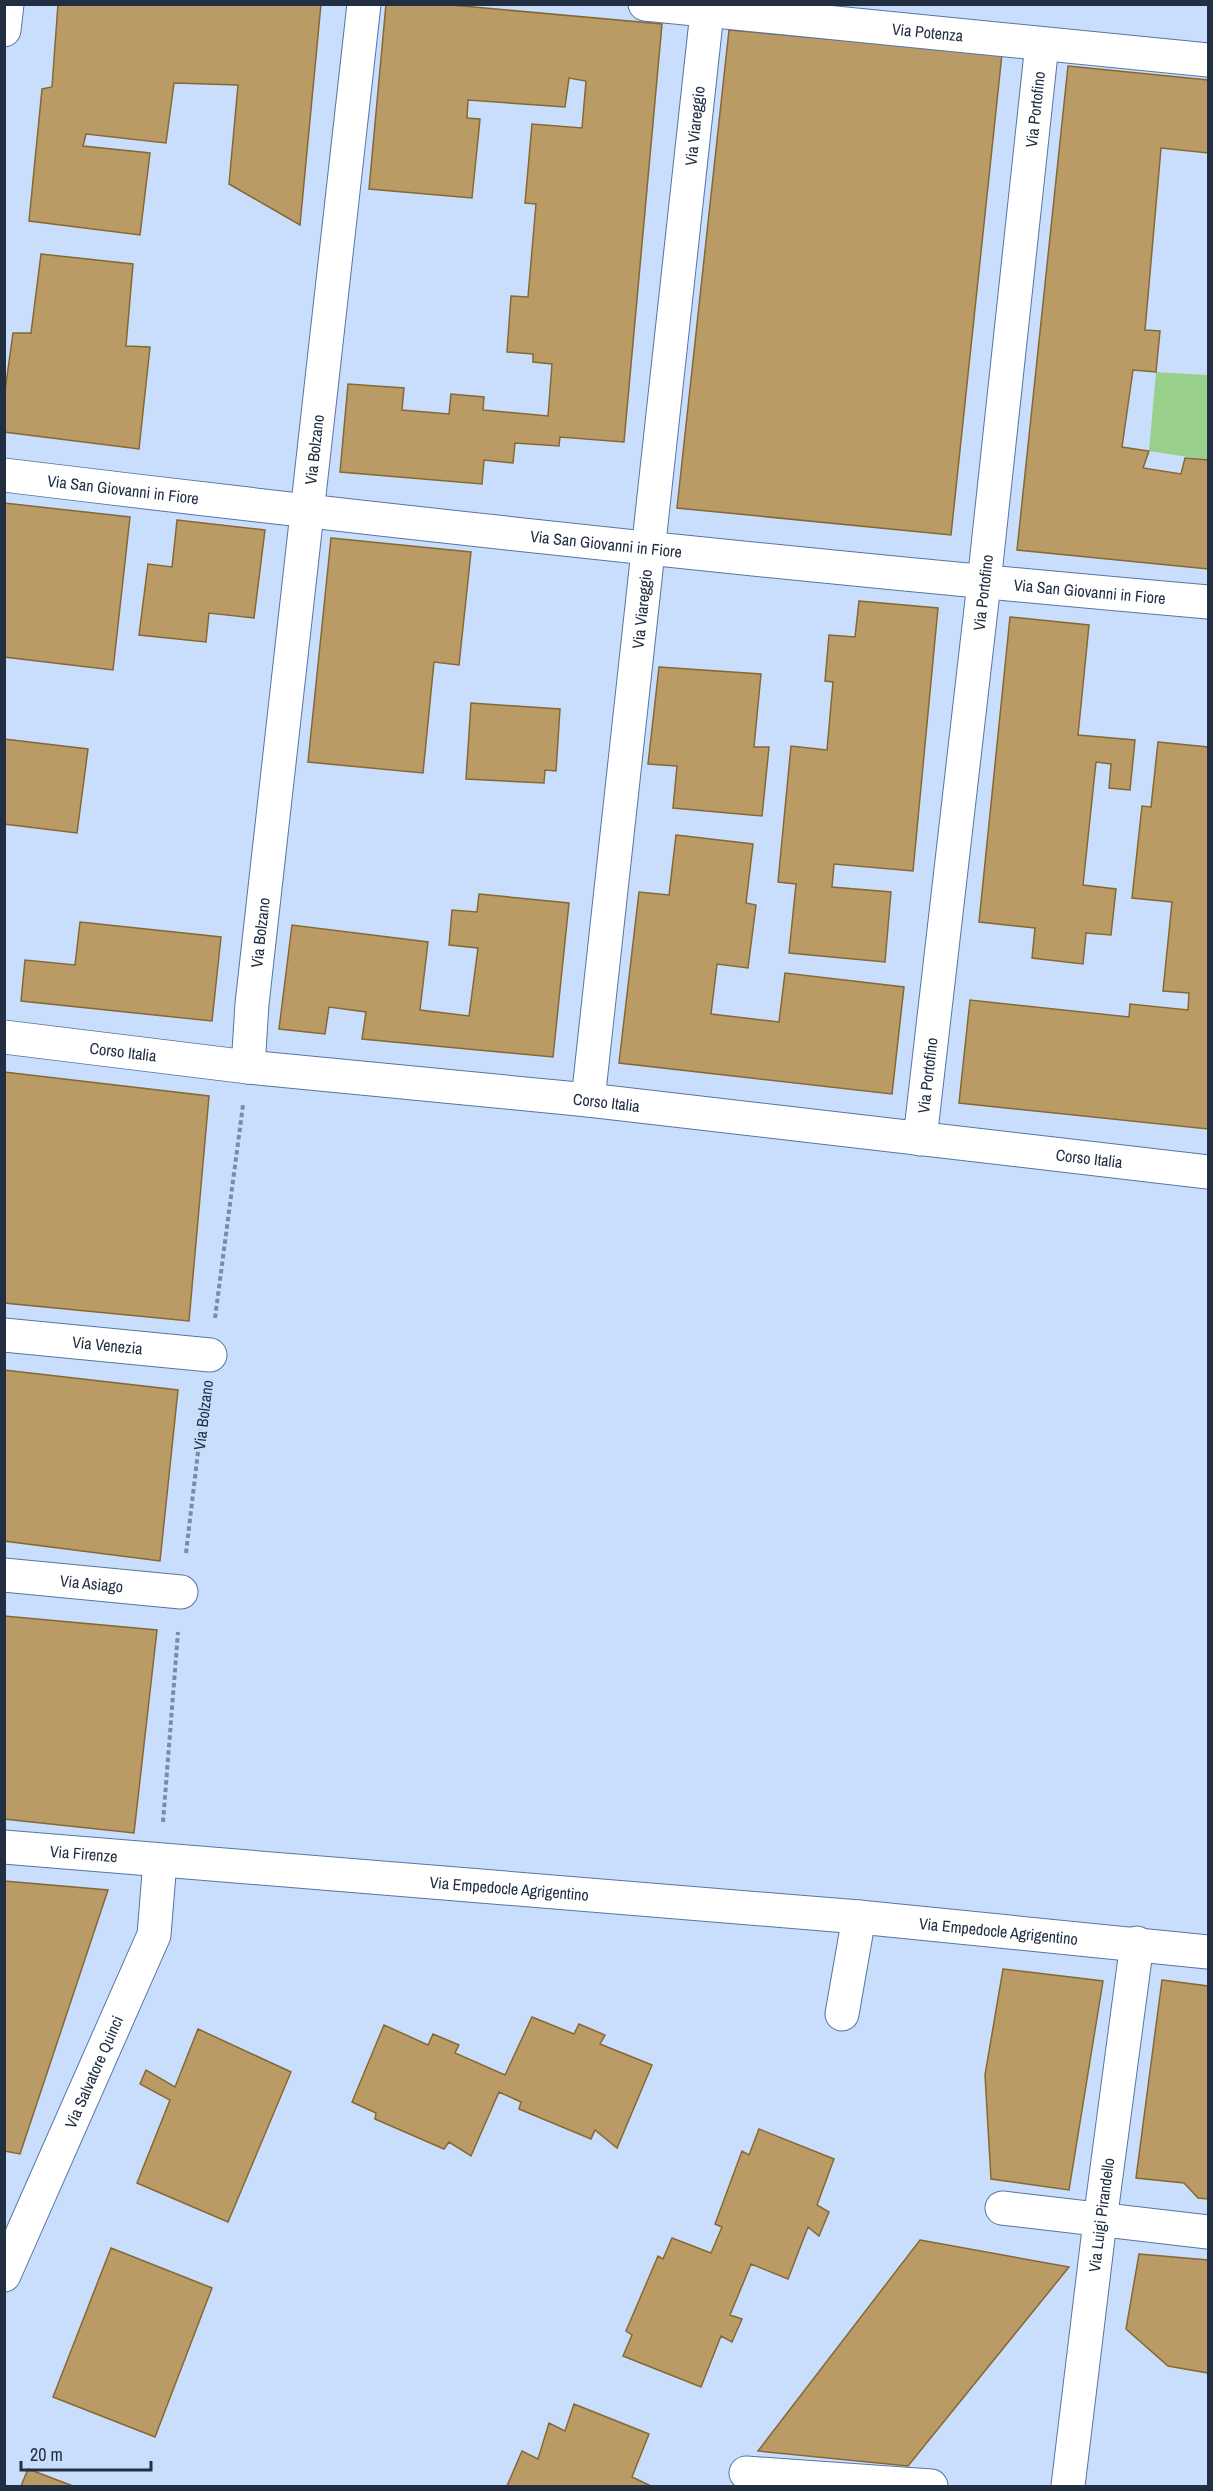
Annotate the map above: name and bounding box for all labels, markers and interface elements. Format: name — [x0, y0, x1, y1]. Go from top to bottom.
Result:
street label: Via Potenza — [891, 18, 965, 47]
street label: Via Portofino — [1020, 70, 1050, 149]
street label: Via Viareggio — [679, 85, 710, 167]
street label: Via Bolzano — [299, 413, 329, 486]
street label: Via San Giovanni in Fiore — [46, 469, 200, 509]
street label: Via San Giovanni in Fiore — [529, 525, 683, 563]
street label: Via Portofino — [968, 553, 998, 632]
street label: Via Viareggio — [626, 568, 657, 650]
street label: Via San Giovanni in Fiore — [1013, 574, 1167, 609]
street label: Via Bolzano — [245, 896, 275, 969]
street label: Via Portofino — [912, 1036, 943, 1115]
street label: Corso Italia — [88, 1037, 158, 1067]
street label: Corso Italia — [572, 1088, 642, 1117]
street label: Corso Italia — [1055, 1143, 1125, 1173]
street label: Via Venezia — [71, 1331, 144, 1359]
street label: Via Bolzano — [188, 1379, 218, 1451]
street label: Via Asiago — [59, 1569, 124, 1597]
street label: Via Firenze — [49, 1840, 118, 1867]
street label: Via Empedocle Agrigentino — [429, 1871, 590, 1906]
street label: Via Empedocle Agrigentino — [918, 1912, 1079, 1950]
street label: Via Salvatore Quinci — [59, 2012, 128, 2132]
street label: Via Luigi Pirandello — [1083, 2156, 1119, 2273]
scale bar — [21, 2434, 152, 2472]
text: 20 m — [30, 2442, 63, 2467]

